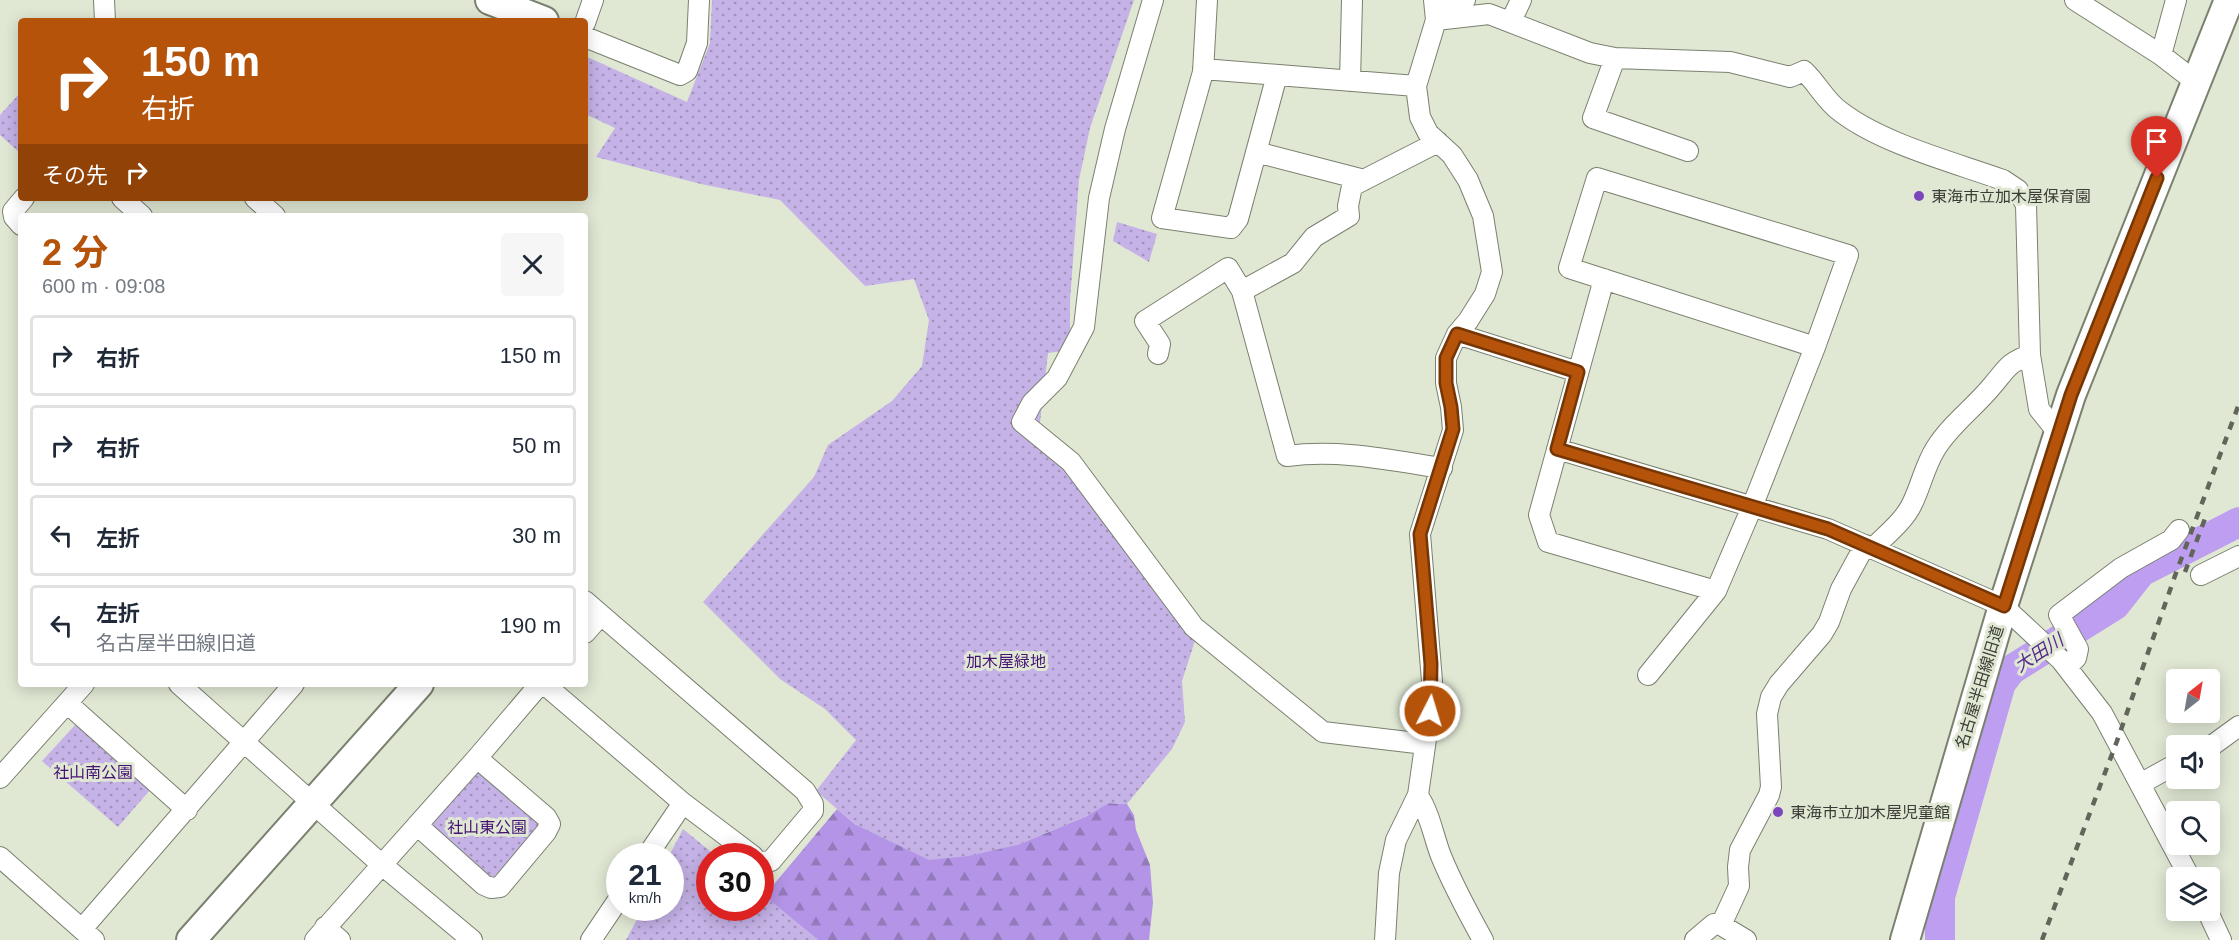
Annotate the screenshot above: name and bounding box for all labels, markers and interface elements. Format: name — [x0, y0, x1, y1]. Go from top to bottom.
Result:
text: 150 m — [141, 38, 260, 85]
icon: right — [42, 42, 120, 120]
text: 右折 — [141, 94, 195, 124]
pin — [2131, 116, 2182, 178]
icon: arrive — [2140, 125, 2173, 158]
icon: right — [120, 156, 153, 189]
text: その先 — [42, 163, 108, 188]
place label: 東海市立加木屋保育園 — [1931, 188, 2091, 205]
marker: 東海市立加木屋保育園 — [1912, 189, 1926, 203]
text: 2 分 — [42, 232, 108, 273]
button: close — [501, 233, 564, 296]
text: 600 m · 09:08 — [42, 275, 165, 297]
icon: right — [45, 339, 78, 372]
text: 150 m — [500, 343, 561, 368]
text: 右折 — [96, 346, 140, 371]
icon: right — [45, 429, 78, 462]
text: 50 m — [512, 433, 561, 458]
text: 右折 — [96, 436, 140, 461]
icon: left — [45, 519, 78, 552]
text: 30 m — [512, 523, 561, 548]
text: 左折 — [96, 526, 140, 551]
text: 左折 — [96, 601, 140, 626]
icon: left — [45, 609, 78, 642]
text: 190 m — [500, 613, 561, 638]
street label: 名古屋半田線旧道 — [1953, 623, 2006, 751]
water label: 大田川 — [2011, 629, 2069, 676]
text: 名古屋半田線旧道 — [96, 632, 256, 654]
park label: 加木屋緑地 — [966, 653, 1046, 670]
north arrow — [2166, 669, 2220, 723]
map controls — [2166, 669, 2220, 921]
position arrow — [1398, 679, 1462, 743]
button: sound — [2166, 735, 2220, 789]
park label: 社山南公園 — [53, 764, 133, 781]
button: search — [2166, 801, 2220, 855]
place label: 東海市立加木屋児童館 — [1790, 804, 1950, 821]
marker: 東海市立加木屋児童館 — [1771, 805, 1785, 819]
park label: 社山東公園 — [447, 819, 527, 836]
speed limit sign: 30 — [696, 843, 774, 921]
text: 21 — [628, 858, 662, 891]
button: layers — [2166, 867, 2220, 921]
text: km/h — [629, 889, 661, 906]

